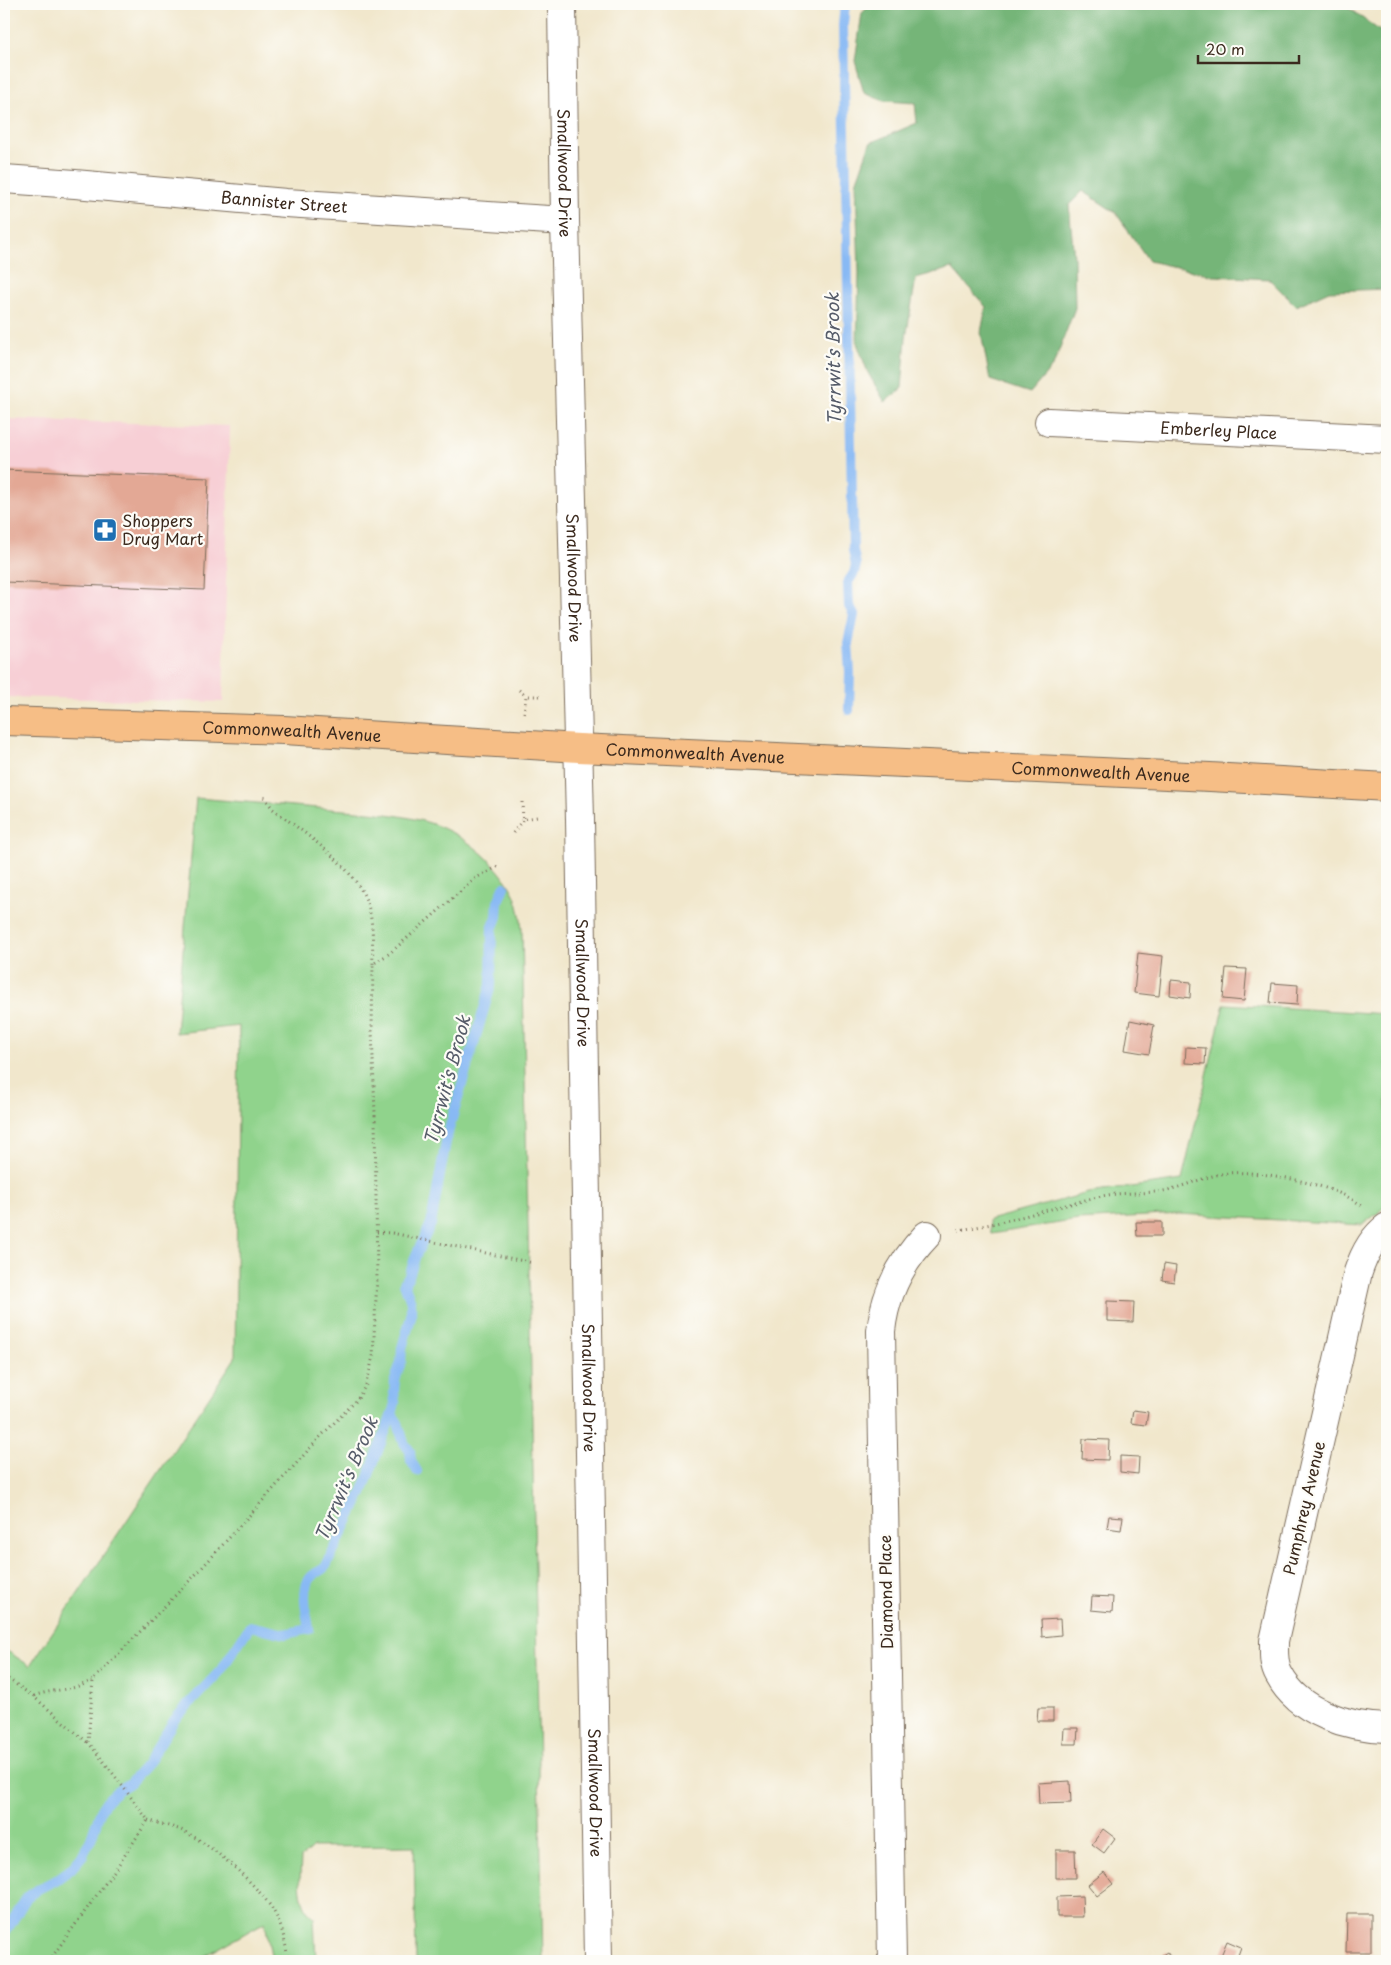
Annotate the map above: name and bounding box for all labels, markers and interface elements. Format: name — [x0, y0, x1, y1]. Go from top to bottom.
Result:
scale bar — [1198, 32, 1300, 64]
text: 20 m — [1206, 37, 1245, 60]
street label: Smallwood Drive — [552, 108, 578, 238]
street label: Bannister Street — [220, 184, 348, 218]
water label: Tyrrwit's Brook — [818, 292, 847, 426]
street label: Emberley Place — [1160, 415, 1278, 444]
place label: Shoppers Drug Mart — [122, 508, 204, 550]
street label: Smallwood Drive — [561, 513, 589, 643]
pharmacy icon: Shoppers Drug Mart — [92, 517, 118, 543]
street label: Commonwealth Avenue — [202, 714, 382, 747]
street label: Commonwealth Avenue — [605, 736, 786, 768]
street label: Commonwealth Avenue — [1011, 755, 1191, 787]
street label: Smallwood Drive — [571, 918, 597, 1047]
water label: Tyrrwit's Brook — [416, 1011, 477, 1147]
street label: Smallwood Drive — [577, 1323, 603, 1452]
water label: Tyrrwit's Brook — [307, 1411, 384, 1545]
street label: Pumphrey Avenue — [1276, 1438, 1330, 1577]
street label: Diamond Place — [872, 1535, 898, 1649]
street label: Smallwood Drive — [583, 1728, 609, 1857]

